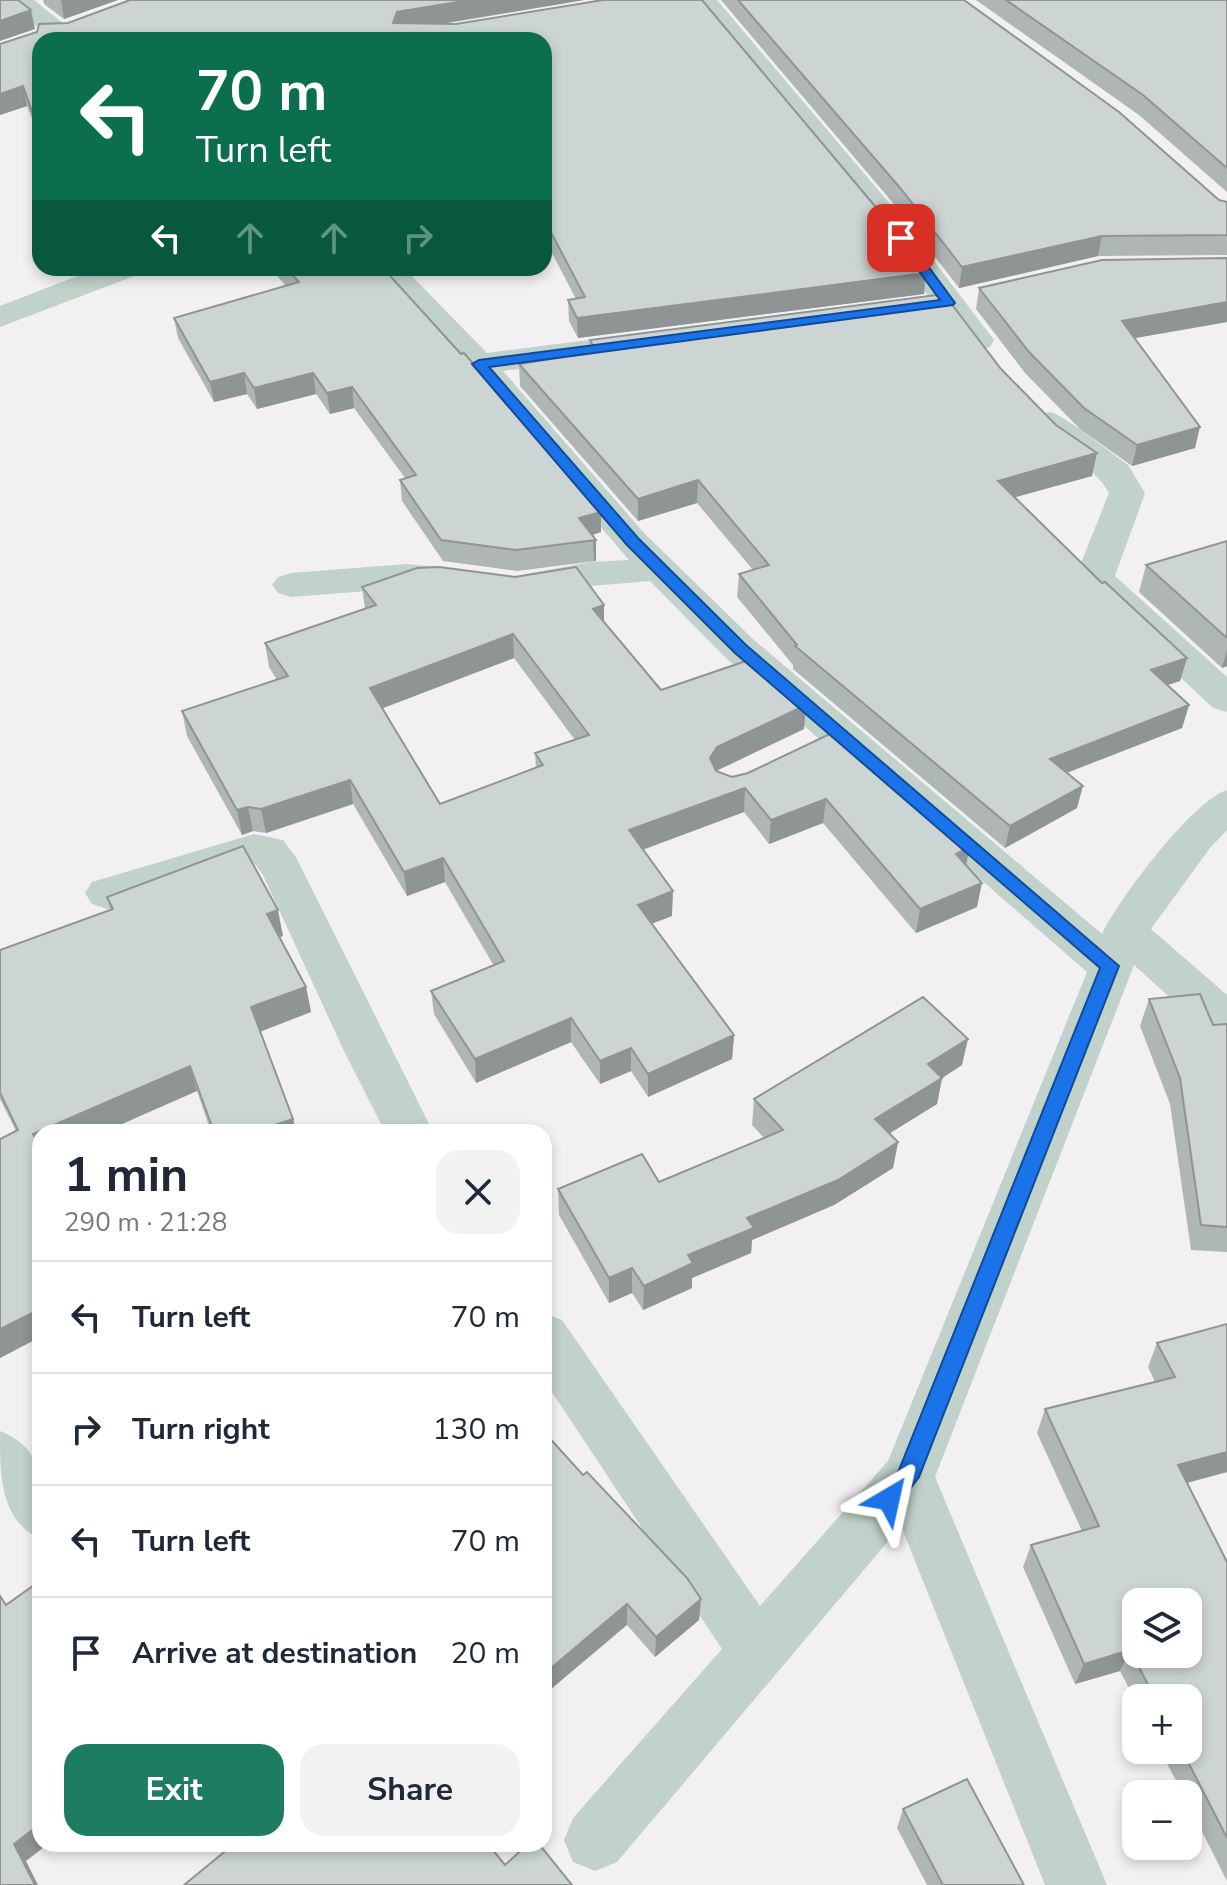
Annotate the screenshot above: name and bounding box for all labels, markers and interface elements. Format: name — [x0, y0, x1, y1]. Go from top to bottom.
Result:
text: 70 m — [196, 53, 327, 130]
icon: left — [64, 64, 168, 168]
text: Turn left — [196, 126, 331, 175]
pin — [867, 204, 935, 272]
icon: left — [144, 216, 188, 260]
icon: ahead — [228, 216, 272, 260]
icon: ahead — [312, 216, 356, 260]
icon: right — [396, 216, 440, 260]
icon: arrive — [879, 216, 923, 260]
text: 1 min — [64, 1142, 188, 1208]
button: close — [436, 1150, 520, 1234]
text: 290 m · 21:28 — [64, 1205, 227, 1240]
icon: left — [64, 1295, 108, 1339]
text: Turn left — [132, 1297, 250, 1338]
text: 70 m — [451, 1297, 520, 1338]
icon: right — [64, 1407, 108, 1451]
text: Turn right — [132, 1409, 270, 1450]
text: 130 m — [433, 1409, 520, 1450]
position arrow — [847, 1457, 931, 1541]
icon: left — [64, 1519, 108, 1563]
text: Turn left — [132, 1521, 250, 1562]
text: 70 m — [451, 1521, 520, 1562]
map controls — [1122, 1588, 1202, 1860]
button: layers — [1122, 1588, 1202, 1668]
icon: arrive — [64, 1631, 108, 1675]
text: Arrive at destination — [132, 1633, 417, 1674]
text: 20 m — [451, 1633, 520, 1674]
button: + — [1122, 1684, 1202, 1764]
button: Exit — [64, 1744, 284, 1836]
button: Share — [300, 1744, 520, 1836]
button: − — [1122, 1780, 1202, 1860]

